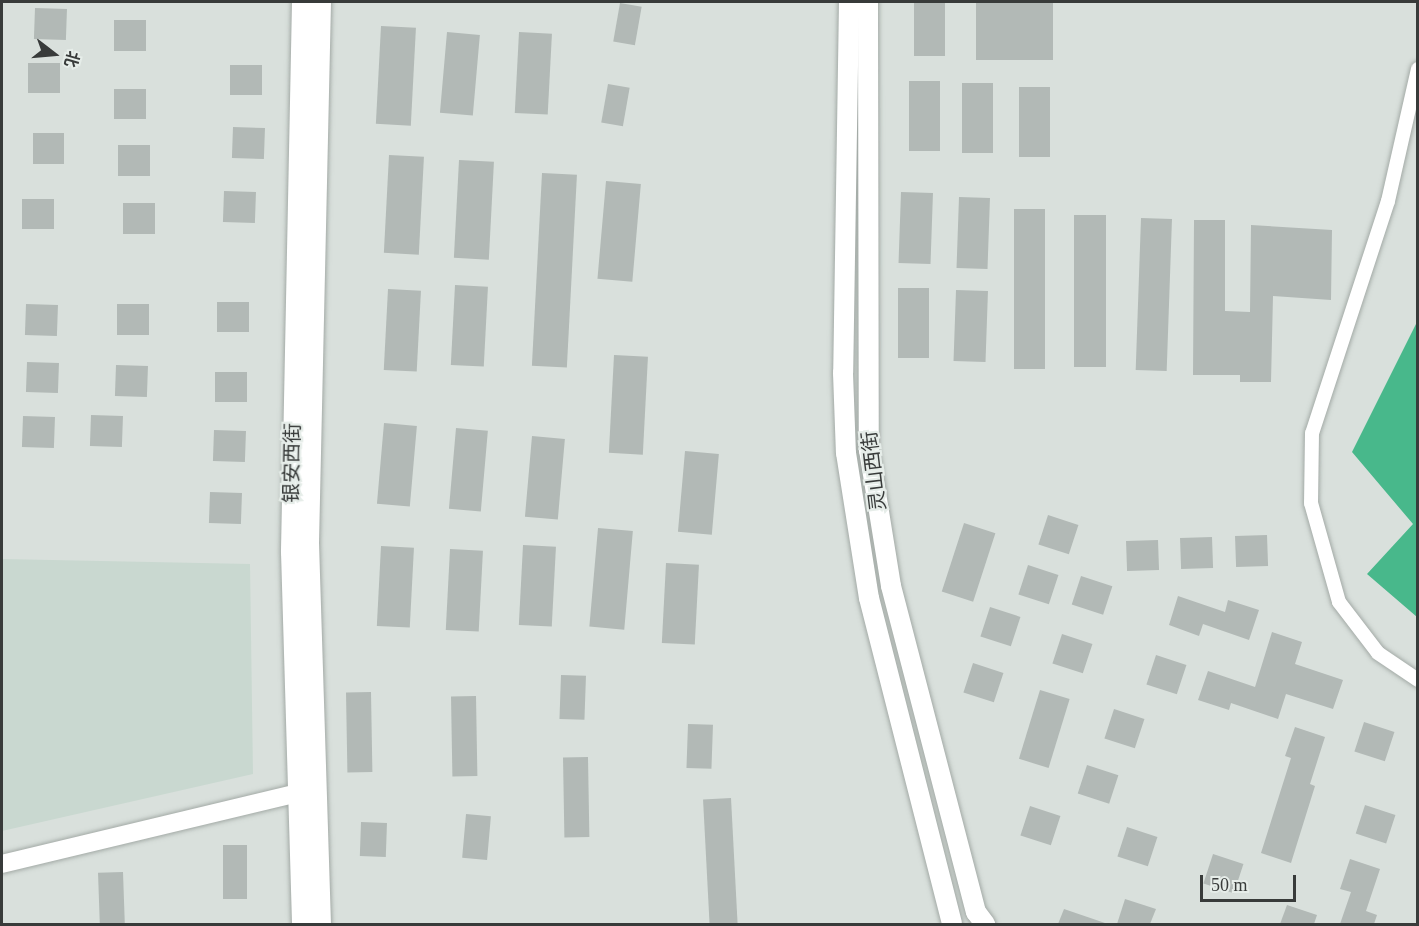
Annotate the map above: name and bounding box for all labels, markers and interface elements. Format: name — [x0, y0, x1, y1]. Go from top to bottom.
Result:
north arrow — [24, 24, 84, 84]
text: 北 — [61, 49, 82, 69]
street label: 银安西街 — [279, 423, 305, 503]
street label: 灵山西街 — [857, 430, 891, 512]
scale bar — [1203, 863, 1299, 901]
text: 50 m — [1211, 875, 1248, 895]

